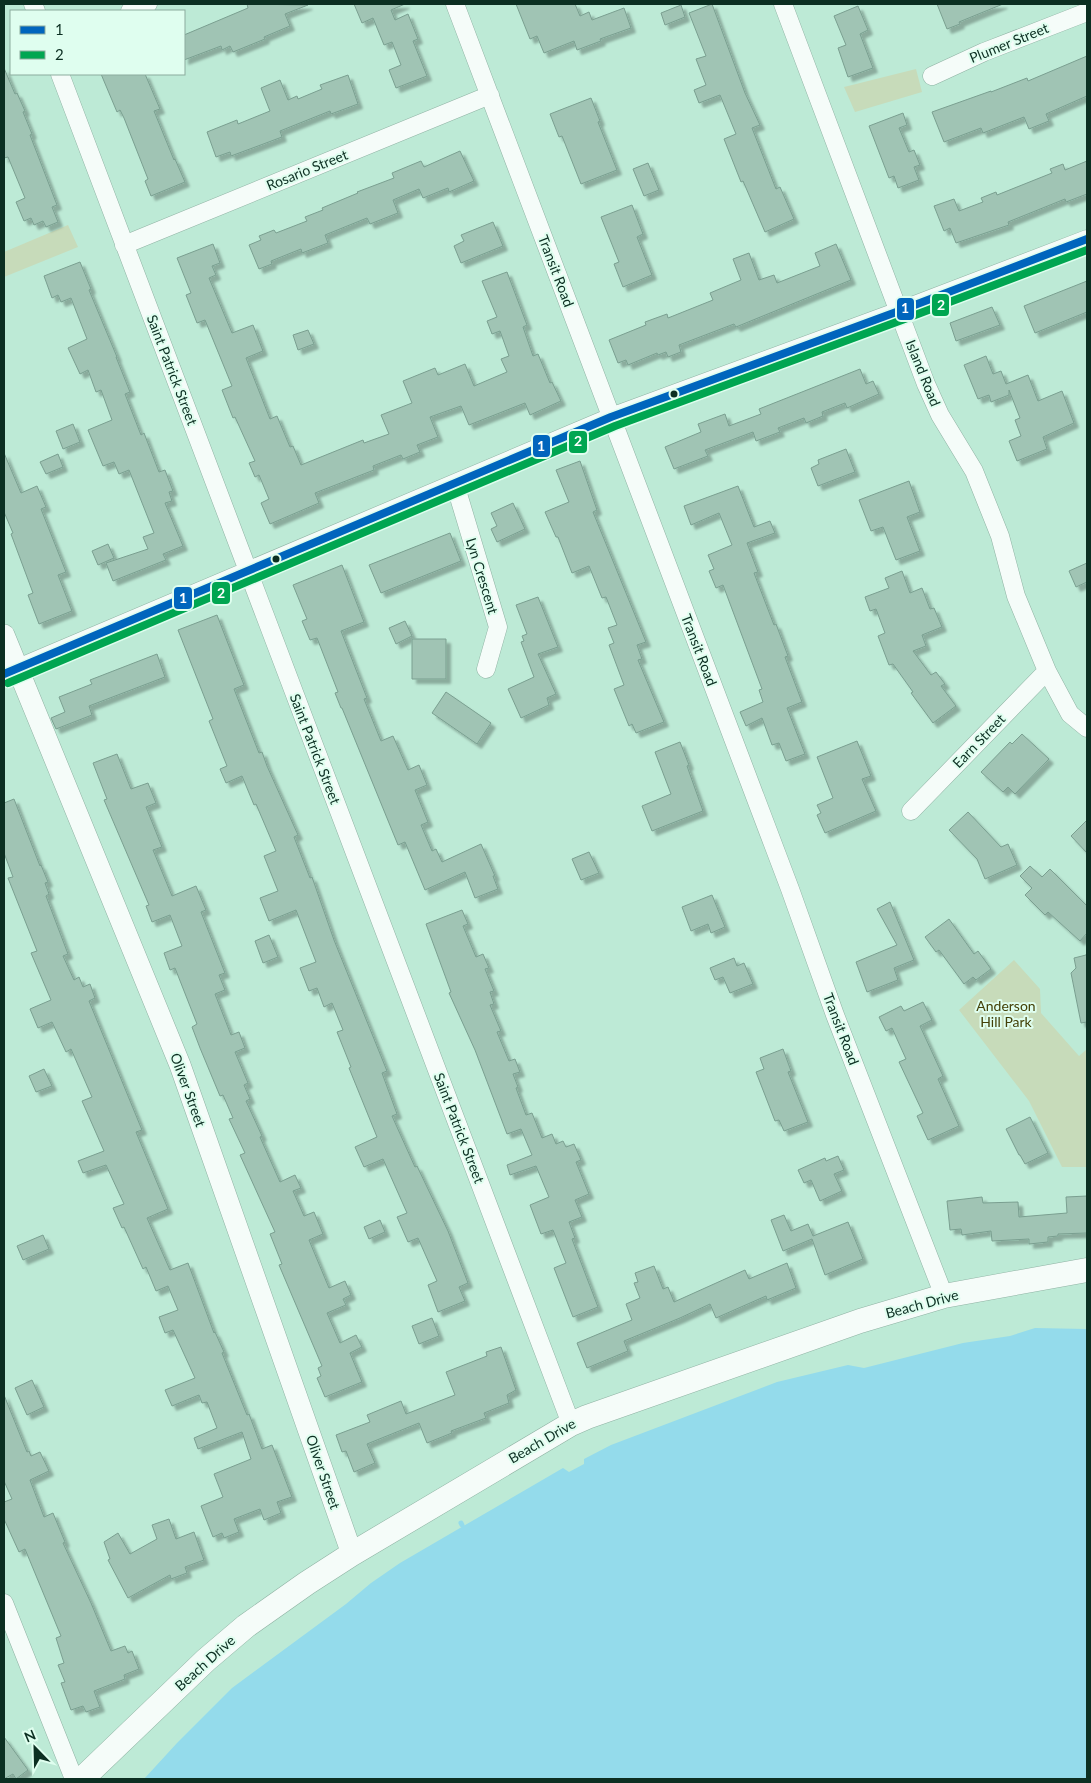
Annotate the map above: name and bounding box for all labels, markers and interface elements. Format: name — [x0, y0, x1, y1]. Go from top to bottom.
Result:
legend — [10, 10, 185, 75]
street label: Plumer Street — [967, 19, 1051, 66]
text: 1 — [55, 20, 64, 38]
text: 2 — [55, 45, 64, 63]
street label: Rosario Street — [264, 146, 350, 194]
street label: Transit Road — [535, 233, 578, 309]
line badge: 2 — [931, 293, 950, 317]
text: 2 — [937, 296, 945, 313]
line badge: 1 — [896, 297, 915, 321]
text: 1 — [901, 299, 909, 316]
street label: Saint Patrick Street — [144, 312, 201, 427]
street label: Island Road — [902, 337, 945, 409]
unlabelled marker — [669, 389, 679, 399]
line badge: 2 — [568, 430, 588, 454]
text: 2 — [574, 432, 582, 449]
line badge: 1 — [532, 434, 551, 458]
text: 1 — [537, 437, 545, 454]
street label: Lyn Crescent — [463, 536, 502, 616]
unlabelled marker — [271, 554, 281, 564]
line badge: 2 — [211, 581, 231, 605]
text: 2 — [217, 584, 225, 601]
line badge: 1 — [173, 586, 193, 610]
text: 1 — [179, 589, 187, 606]
street label: Transit Road — [678, 612, 721, 688]
street label: Saint Patrick Street — [287, 691, 344, 806]
street label: Earn Street — [949, 710, 1008, 771]
street label: Transit Road — [820, 991, 863, 1067]
park label: Anderson Hill Park — [976, 997, 1036, 1030]
street label: Oliver Street — [167, 1051, 210, 1129]
street label: Saint Patrick Street — [431, 1070, 488, 1185]
street label: Beach Drive — [884, 1286, 960, 1321]
street label: Beach Drive — [505, 1415, 578, 1467]
street label: Oliver Street — [303, 1432, 344, 1511]
street label: Beach Drive — [171, 1631, 238, 1694]
north arrow — [10, 1723, 60, 1773]
text: N — [21, 1726, 38, 1746]

